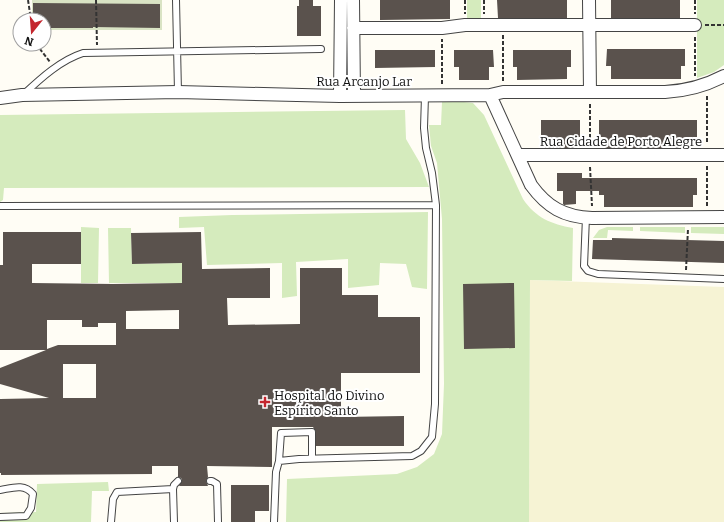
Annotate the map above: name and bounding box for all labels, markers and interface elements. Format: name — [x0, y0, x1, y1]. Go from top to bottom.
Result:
north arrow — [12, 12, 52, 52]
text: N — [23, 33, 35, 49]
street label: Rua Arcanjo Lar — [316, 74, 412, 89]
street label: Rua Cidade de Porto Alegre — [540, 134, 702, 149]
place label: Hospital do Divino Espírito Santo — [274, 388, 384, 418]
marker: Hospital do Divino Espírito Santo — [259, 396, 271, 408]

